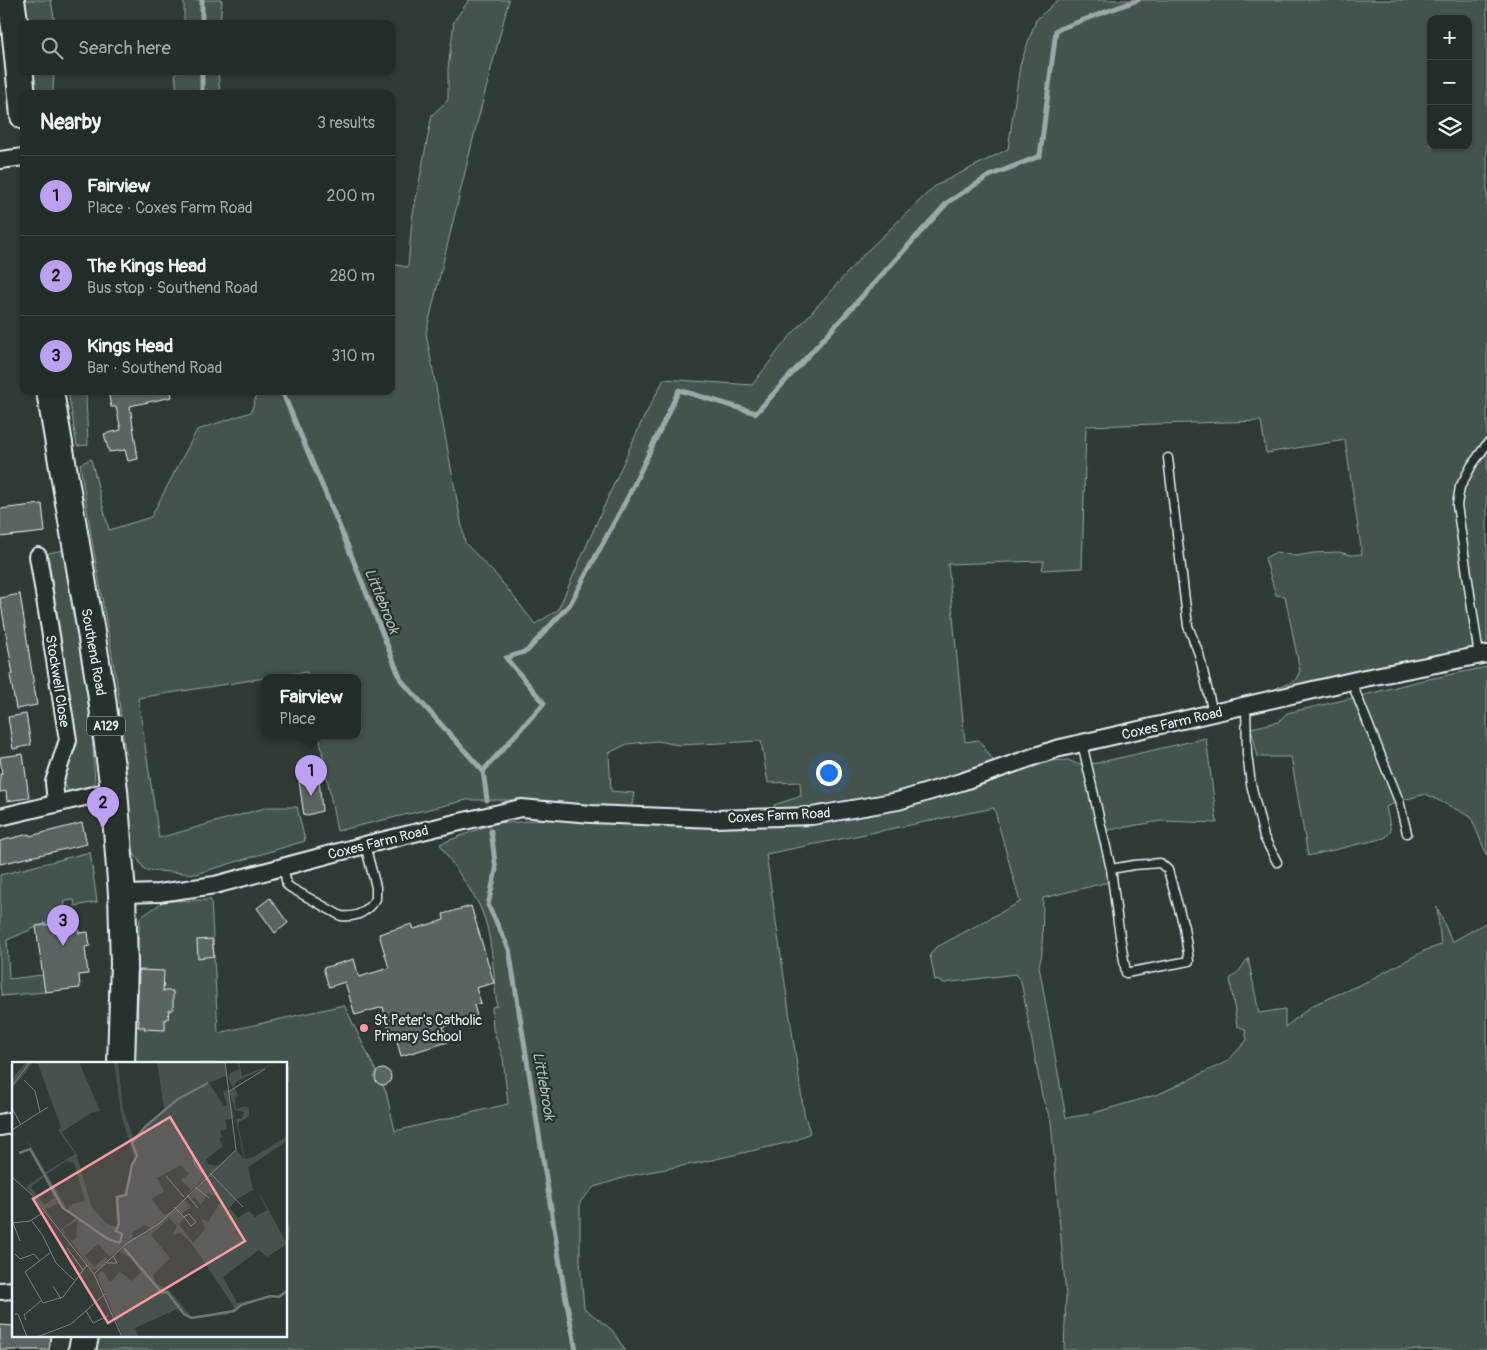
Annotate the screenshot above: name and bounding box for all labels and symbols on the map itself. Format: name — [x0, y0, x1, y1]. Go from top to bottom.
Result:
water label: Littlebrook — [360, 566, 404, 638]
street label: Southend Road — [77, 607, 110, 697]
street label: Stockwell Close — [42, 634, 73, 728]
street label: Coxes Farm Road — [1120, 704, 1224, 743]
road number: A129 — [87, 716, 125, 736]
pin: 1 — [295, 755, 327, 796]
your location — [816, 760, 842, 786]
pin: 2 — [87, 787, 119, 828]
street label: Coxes Farm Road — [727, 804, 831, 827]
street label: Coxes Farm Road — [326, 822, 430, 863]
pin: 3 — [47, 905, 79, 946]
place label: St Peter's Catholic Primary School — [374, 1012, 482, 1045]
marker: St Peter's Catholic Primary School — [358, 1022, 370, 1034]
water label: Littlebrook — [528, 1050, 559, 1123]
inset map — [12, 1062, 288, 1338]

